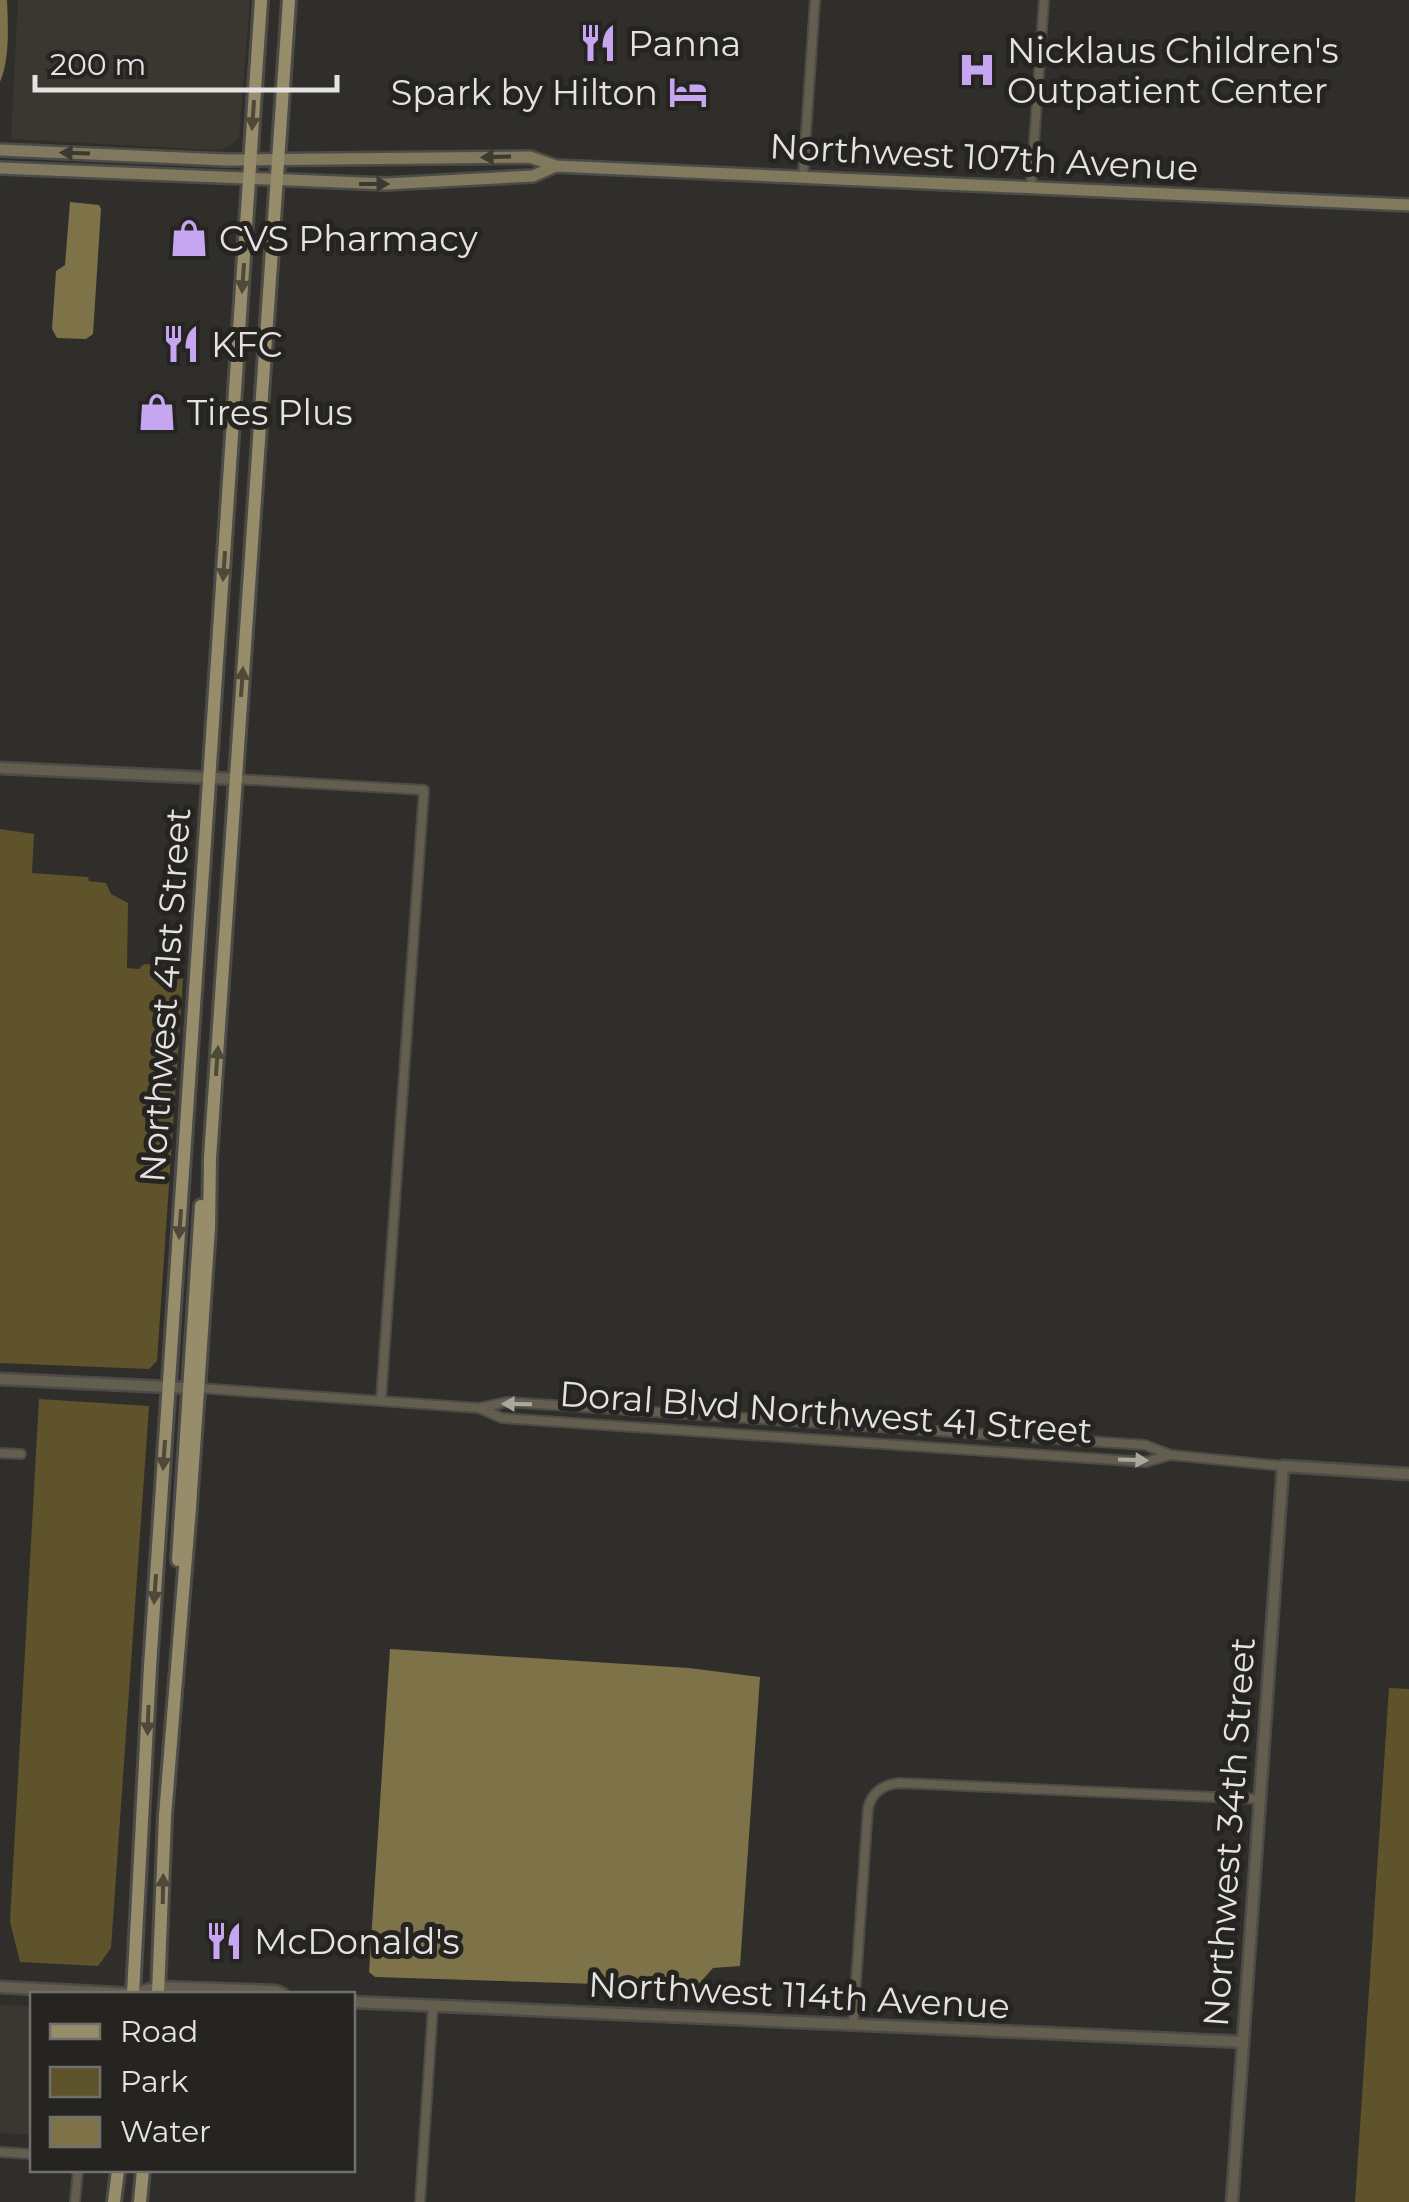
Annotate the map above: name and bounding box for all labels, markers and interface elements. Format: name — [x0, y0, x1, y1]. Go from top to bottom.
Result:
restaurant icon: Panna — [577, 22, 619, 64]
place label: Panna — [628, 22, 741, 65]
place label: Nicklaus Children's Outpatient Center — [1007, 29, 1339, 112]
scale bar — [35, 30, 338, 92]
text: 200 m — [50, 46, 146, 83]
hospital icon: Nicklaus Children's Outpatient Center — [956, 49, 998, 91]
place label: Spark by Hilton — [391, 71, 658, 114]
hotel icon: Spark by Hilton — [667, 71, 709, 113]
one-way arrow — [245, 99, 261, 131]
street label: Northwest 107th Avenue — [769, 124, 1199, 190]
one-way arrow — [58, 145, 90, 161]
one-way arrow — [480, 150, 512, 166]
one-way arrow — [358, 176, 390, 192]
shop icon: CVS Pharmacy — [168, 217, 210, 259]
place label: CVS Pharmacy — [219, 217, 478, 260]
one-way arrow — [235, 263, 251, 295]
restaurant icon: KFC — [160, 323, 202, 365]
place label: KFC — [211, 323, 283, 366]
shop icon: Tires Plus — [136, 391, 178, 433]
place label: Tires Plus — [187, 391, 353, 434]
one-way arrow — [216, 551, 232, 583]
one-way arrow — [234, 665, 250, 697]
street label: Northwest 41st Street — [130, 806, 200, 1184]
one-way arrow — [209, 1044, 225, 1076]
one-way arrow — [172, 1208, 188, 1240]
street label: Doral Blvd Northwest 41 Street — [558, 1372, 1094, 1452]
one-way arrow — [500, 1395, 532, 1411]
one-way arrow — [156, 1440, 172, 1472]
one-way arrow — [1117, 1452, 1149, 1468]
one-way arrow — [147, 1574, 163, 1605]
street label: Northwest 34th Street — [1194, 1636, 1264, 2028]
one-way arrow — [139, 1705, 155, 1737]
one-way arrow — [156, 1873, 172, 1905]
restaurant icon: McDonald's — [203, 1920, 245, 1962]
place label: McDonald's — [254, 1920, 460, 1963]
street label: Northwest 114th Avenue — [587, 1962, 1011, 2028]
legend — [30, 1992, 355, 2172]
text: Road — [120, 2013, 198, 2050]
text: Park — [120, 2063, 189, 2100]
text: Water — [120, 2113, 211, 2150]

